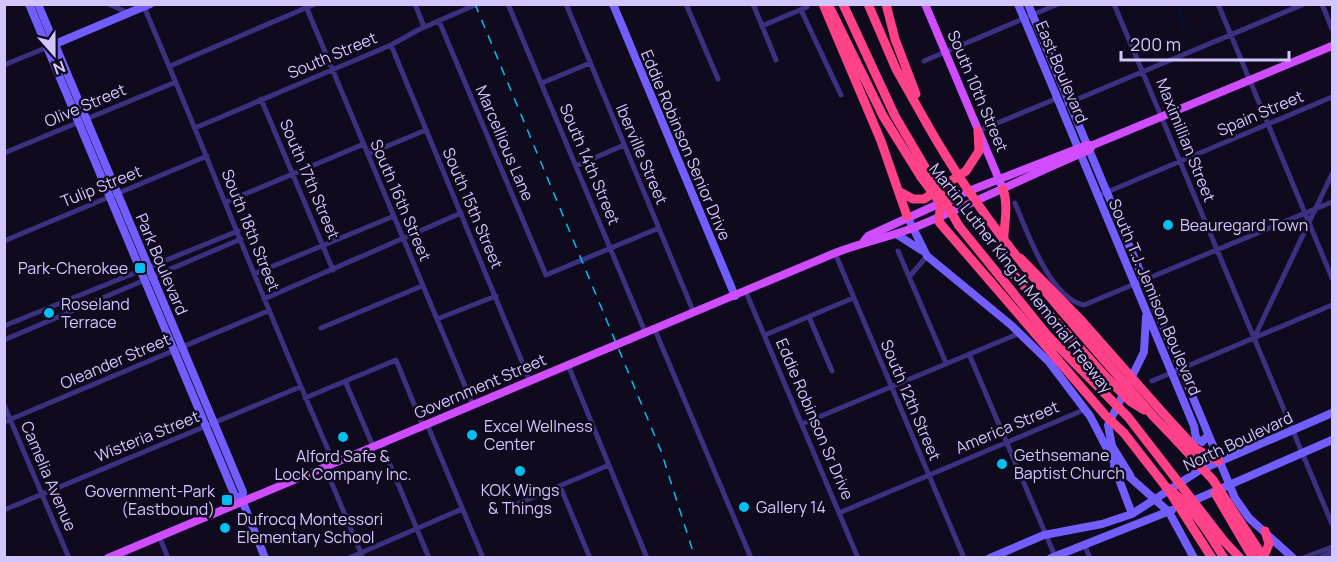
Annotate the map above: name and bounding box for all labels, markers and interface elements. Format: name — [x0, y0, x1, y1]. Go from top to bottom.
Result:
street label: East Boulevard — [1031, 17, 1093, 127]
north arrow — [24, 24, 84, 84]
scale bar — [1121, 24, 1289, 62]
street label: South Street — [284, 26, 380, 84]
street label: South 10th Street — [942, 27, 1014, 155]
text: 200 m — [1130, 32, 1181, 56]
street label: Eddie Robinson Senior Drive — [636, 46, 736, 244]
text: N — [50, 56, 69, 80]
street label: Maximillian Street — [1151, 75, 1221, 205]
street label: Olive Street — [41, 78, 129, 132]
street label: Marcellious Lane — [471, 82, 539, 204]
street label: Spain Street — [1214, 85, 1306, 141]
street label: South 14th Street — [555, 100, 625, 228]
street label: Iberville Street — [611, 100, 673, 208]
street label: South 17th Street — [275, 116, 345, 242]
street label: South 16th Street — [365, 136, 437, 264]
street label: South 15th Street — [438, 144, 508, 272]
street label: Martin Luther King Jr Memorial Freeway — [924, 158, 1118, 398]
street label: Tulip Street — [57, 160, 145, 212]
street label: South 18th Street — [217, 166, 285, 294]
street label: South T.J. Jemison Boulevard — [1104, 195, 1206, 399]
street label: Park Boulevard — [131, 210, 193, 318]
place label: Beauregard Town — [1180, 214, 1308, 236]
marker: Beauregard Town — [1161, 218, 1175, 232]
place label: Park-Cherokee — [18, 257, 128, 279]
marker: Park-Cherokee — [133, 261, 147, 275]
place label: Roseland Terrace — [61, 293, 130, 333]
marker: Roseland Terrace — [42, 306, 56, 320]
street label: Oleander Street — [57, 328, 173, 394]
street label: Eddie Robinson Sr Drive — [771, 335, 859, 503]
street label: South 12th Street — [876, 336, 946, 464]
street label: Government Street — [411, 348, 549, 424]
street label: America Street — [952, 395, 1062, 459]
street label: Wisteria Street — [92, 405, 202, 467]
street label: North Boulevard — [1180, 406, 1296, 476]
place label: Excel Wellness Center — [484, 415, 593, 455]
street label: Camelia Avenue — [16, 418, 82, 534]
marker: Excel Wellness Center — [465, 428, 479, 442]
marker: Alford Safe & Lock Company Inc. — [336, 430, 350, 444]
place label: Gethsemane Baptist Church — [1014, 444, 1125, 484]
place label: Alford Safe & Lock Company Inc. — [274, 445, 412, 485]
marker: Gethsemane Baptist Church — [995, 457, 1009, 471]
marker: KOK Wings & Things — [513, 464, 527, 478]
place label: KOK Wings & Things — [481, 479, 559, 519]
place label: Government-Park (Eastbound) — [85, 480, 216, 520]
marker: Government-Park (Eastbound) — [220, 493, 234, 507]
place label: Gallery 14 — [756, 496, 826, 518]
marker: Gallery 14 — [737, 500, 751, 514]
place label: Dufrocq Montessori Elementary School — [237, 508, 383, 548]
marker: Dufrocq Montessori Elementary School — [218, 521, 232, 535]

